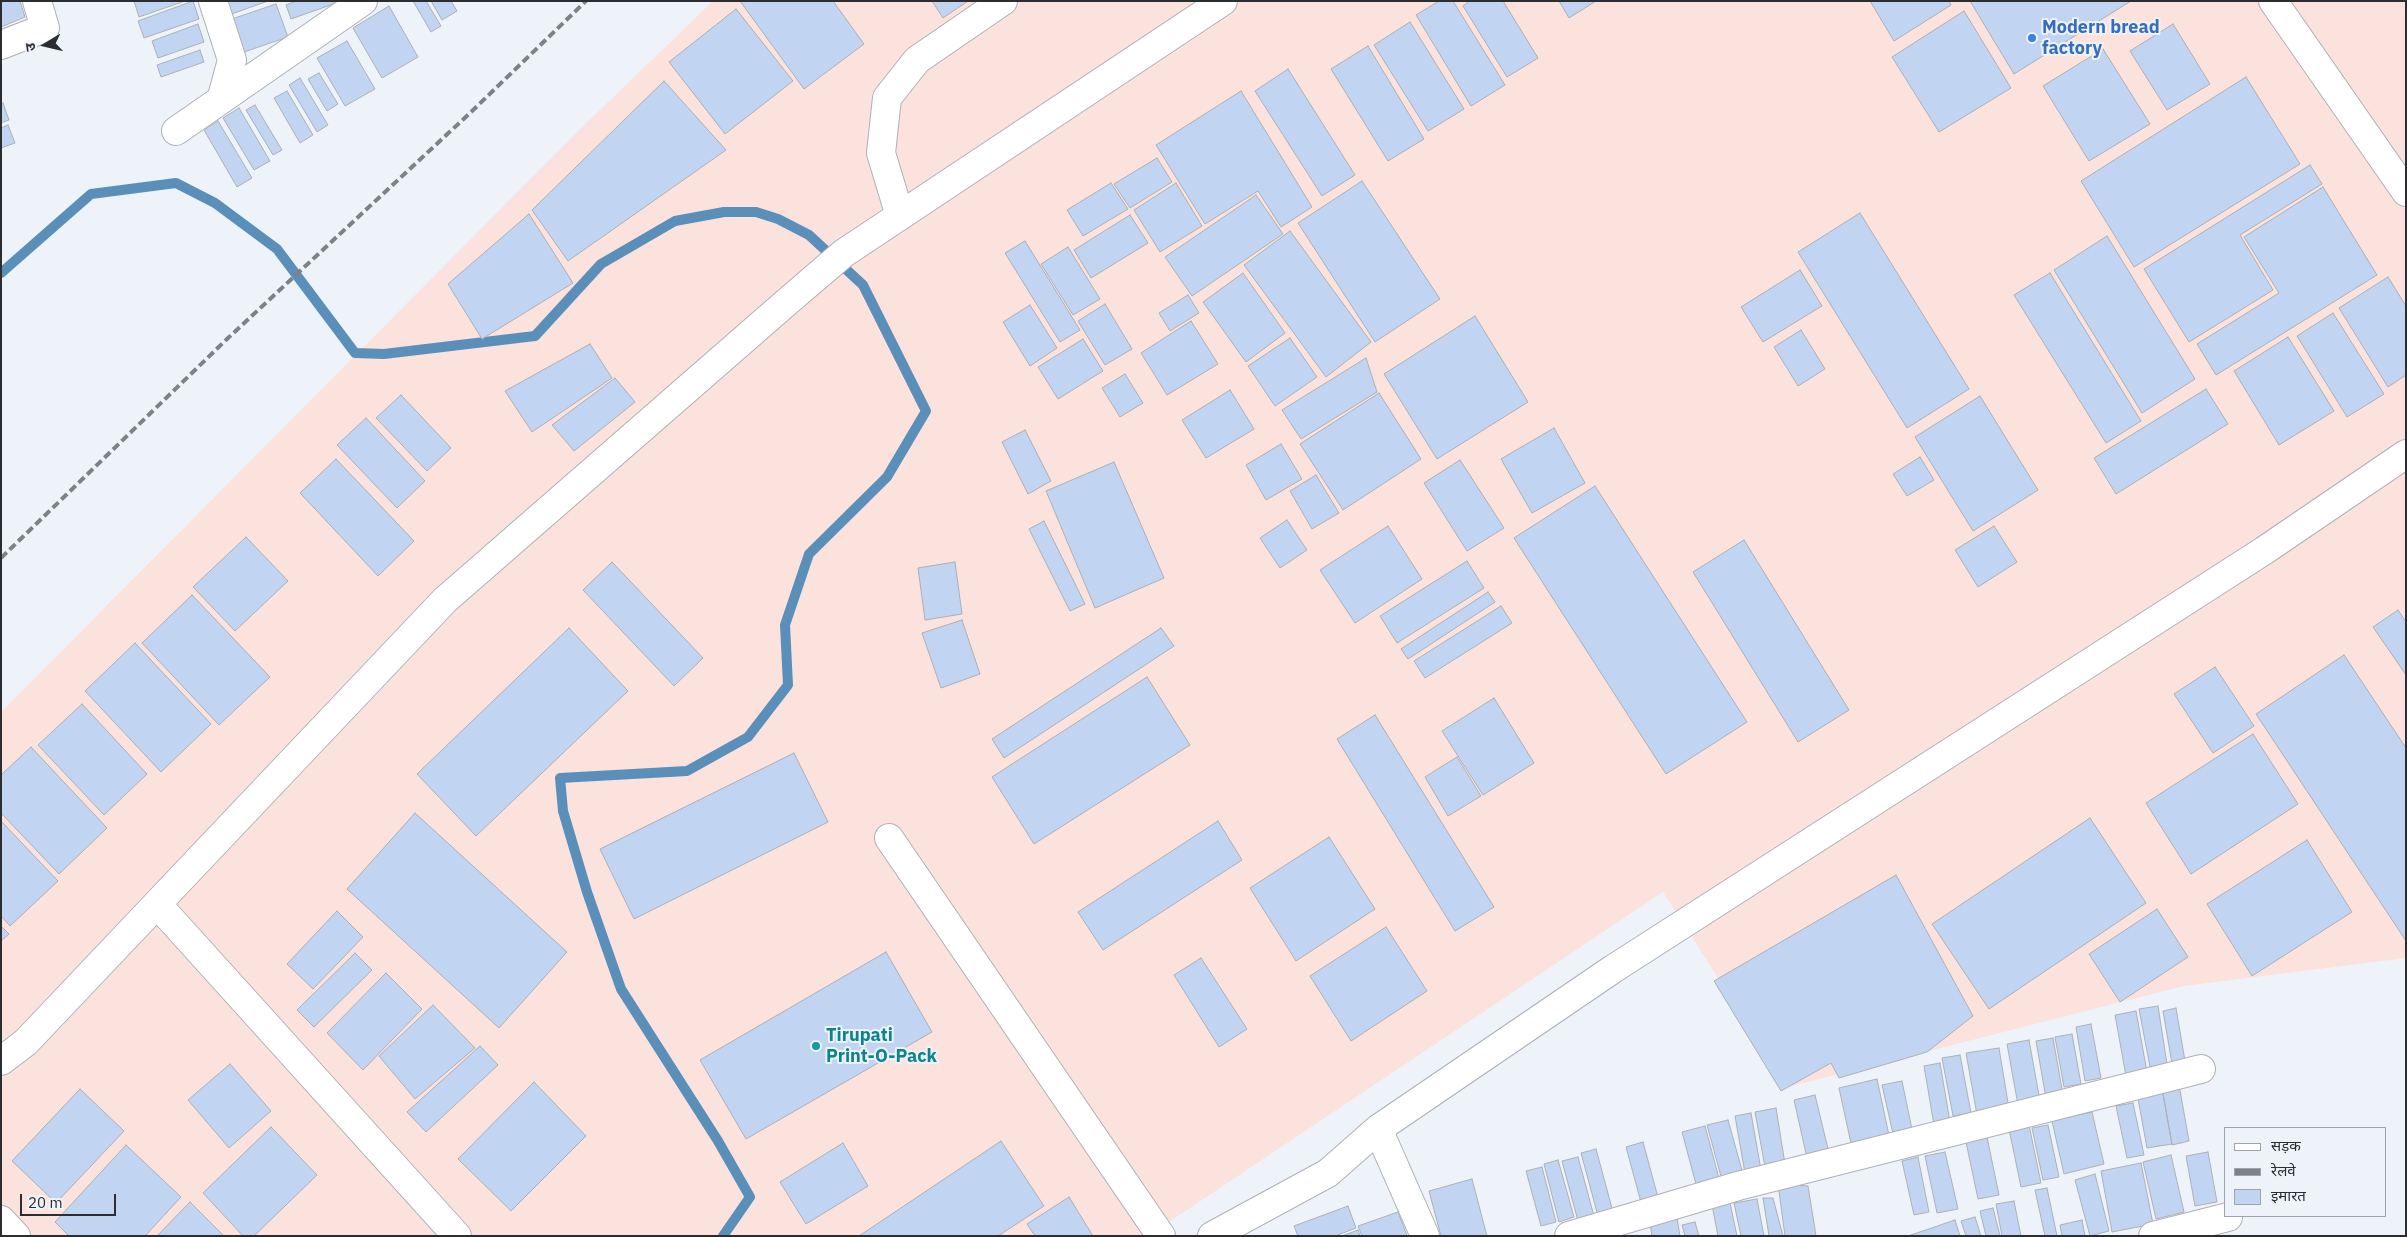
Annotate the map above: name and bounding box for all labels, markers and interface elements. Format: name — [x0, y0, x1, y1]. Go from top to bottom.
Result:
place label: Modern bread factory — [2042, 17, 2160, 59]
north arrow — [20, 20, 70, 70]
marker: Modern bread factory — [2026, 32, 2038, 44]
text: उ — [21, 42, 40, 53]
place label: Tirupati Print-O-Pack — [826, 1025, 937, 1068]
marker: Tirupati Print-O-Pack — [810, 1040, 822, 1052]
legend — [2224, 1127, 2387, 1217]
text: सड़क — [2271, 1136, 2301, 1155]
text: रेलवे — [2271, 1161, 2296, 1180]
scale bar — [22, 1184, 119, 1216]
text: इमारत — [2271, 1186, 2306, 1205]
text: 20 m — [28, 1193, 63, 1212]

